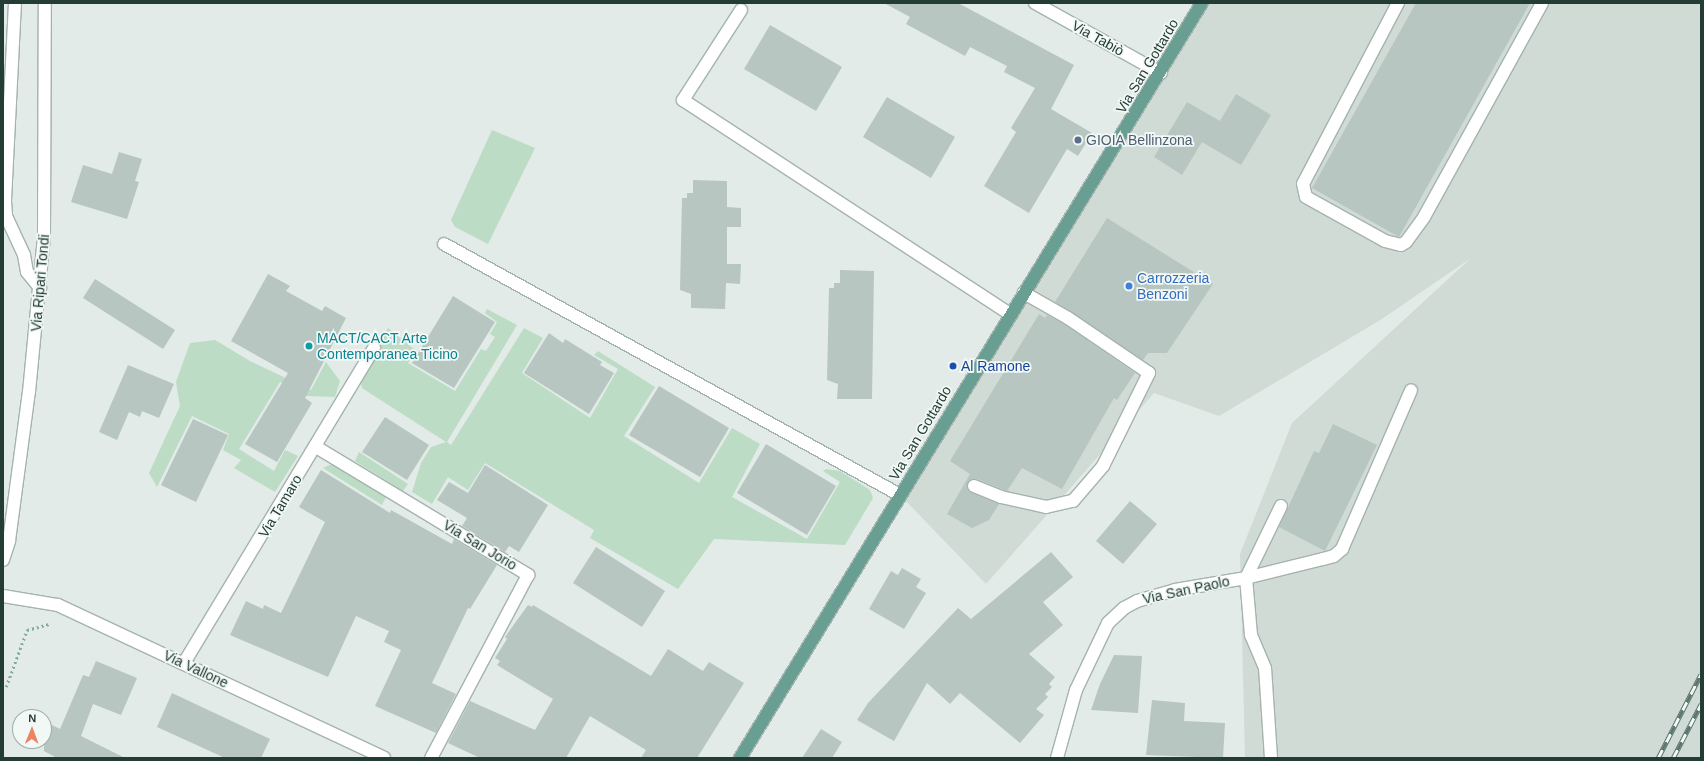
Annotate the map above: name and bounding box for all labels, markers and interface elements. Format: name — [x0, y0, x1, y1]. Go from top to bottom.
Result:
street label: Via San Gottardo — [1112, 16, 1182, 116]
street label: Via Tabiò — [1069, 17, 1127, 59]
place label: GIOIA Bellinzona — [1086, 132, 1193, 148]
marker: GIOIA Bellinzona — [1073, 135, 1083, 145]
street label: Via Ripari Tondi — [27, 234, 53, 332]
place label: Carrozzeria Benzoni — [1137, 270, 1209, 302]
marker: Carrozzeria Benzoni — [1124, 281, 1134, 291]
place label: MACT/CACT Arte Contemporanea Ticino — [317, 330, 458, 362]
marker: MACT/CACT Arte Contemporanea Ticino — [304, 341, 314, 351]
place label: Al Ramone — [961, 358, 1030, 374]
marker: Al Ramone — [948, 361, 958, 371]
street label: Via San Gottardo — [885, 383, 955, 483]
street label: Via Tamaro — [255, 471, 305, 541]
street label: Via San Jorio — [440, 516, 520, 574]
street label: Via San Paolo — [1141, 573, 1231, 607]
street label: Via Vallone — [161, 647, 231, 691]
north arrow — [12, 709, 52, 749]
text: N — [28, 712, 36, 724]

